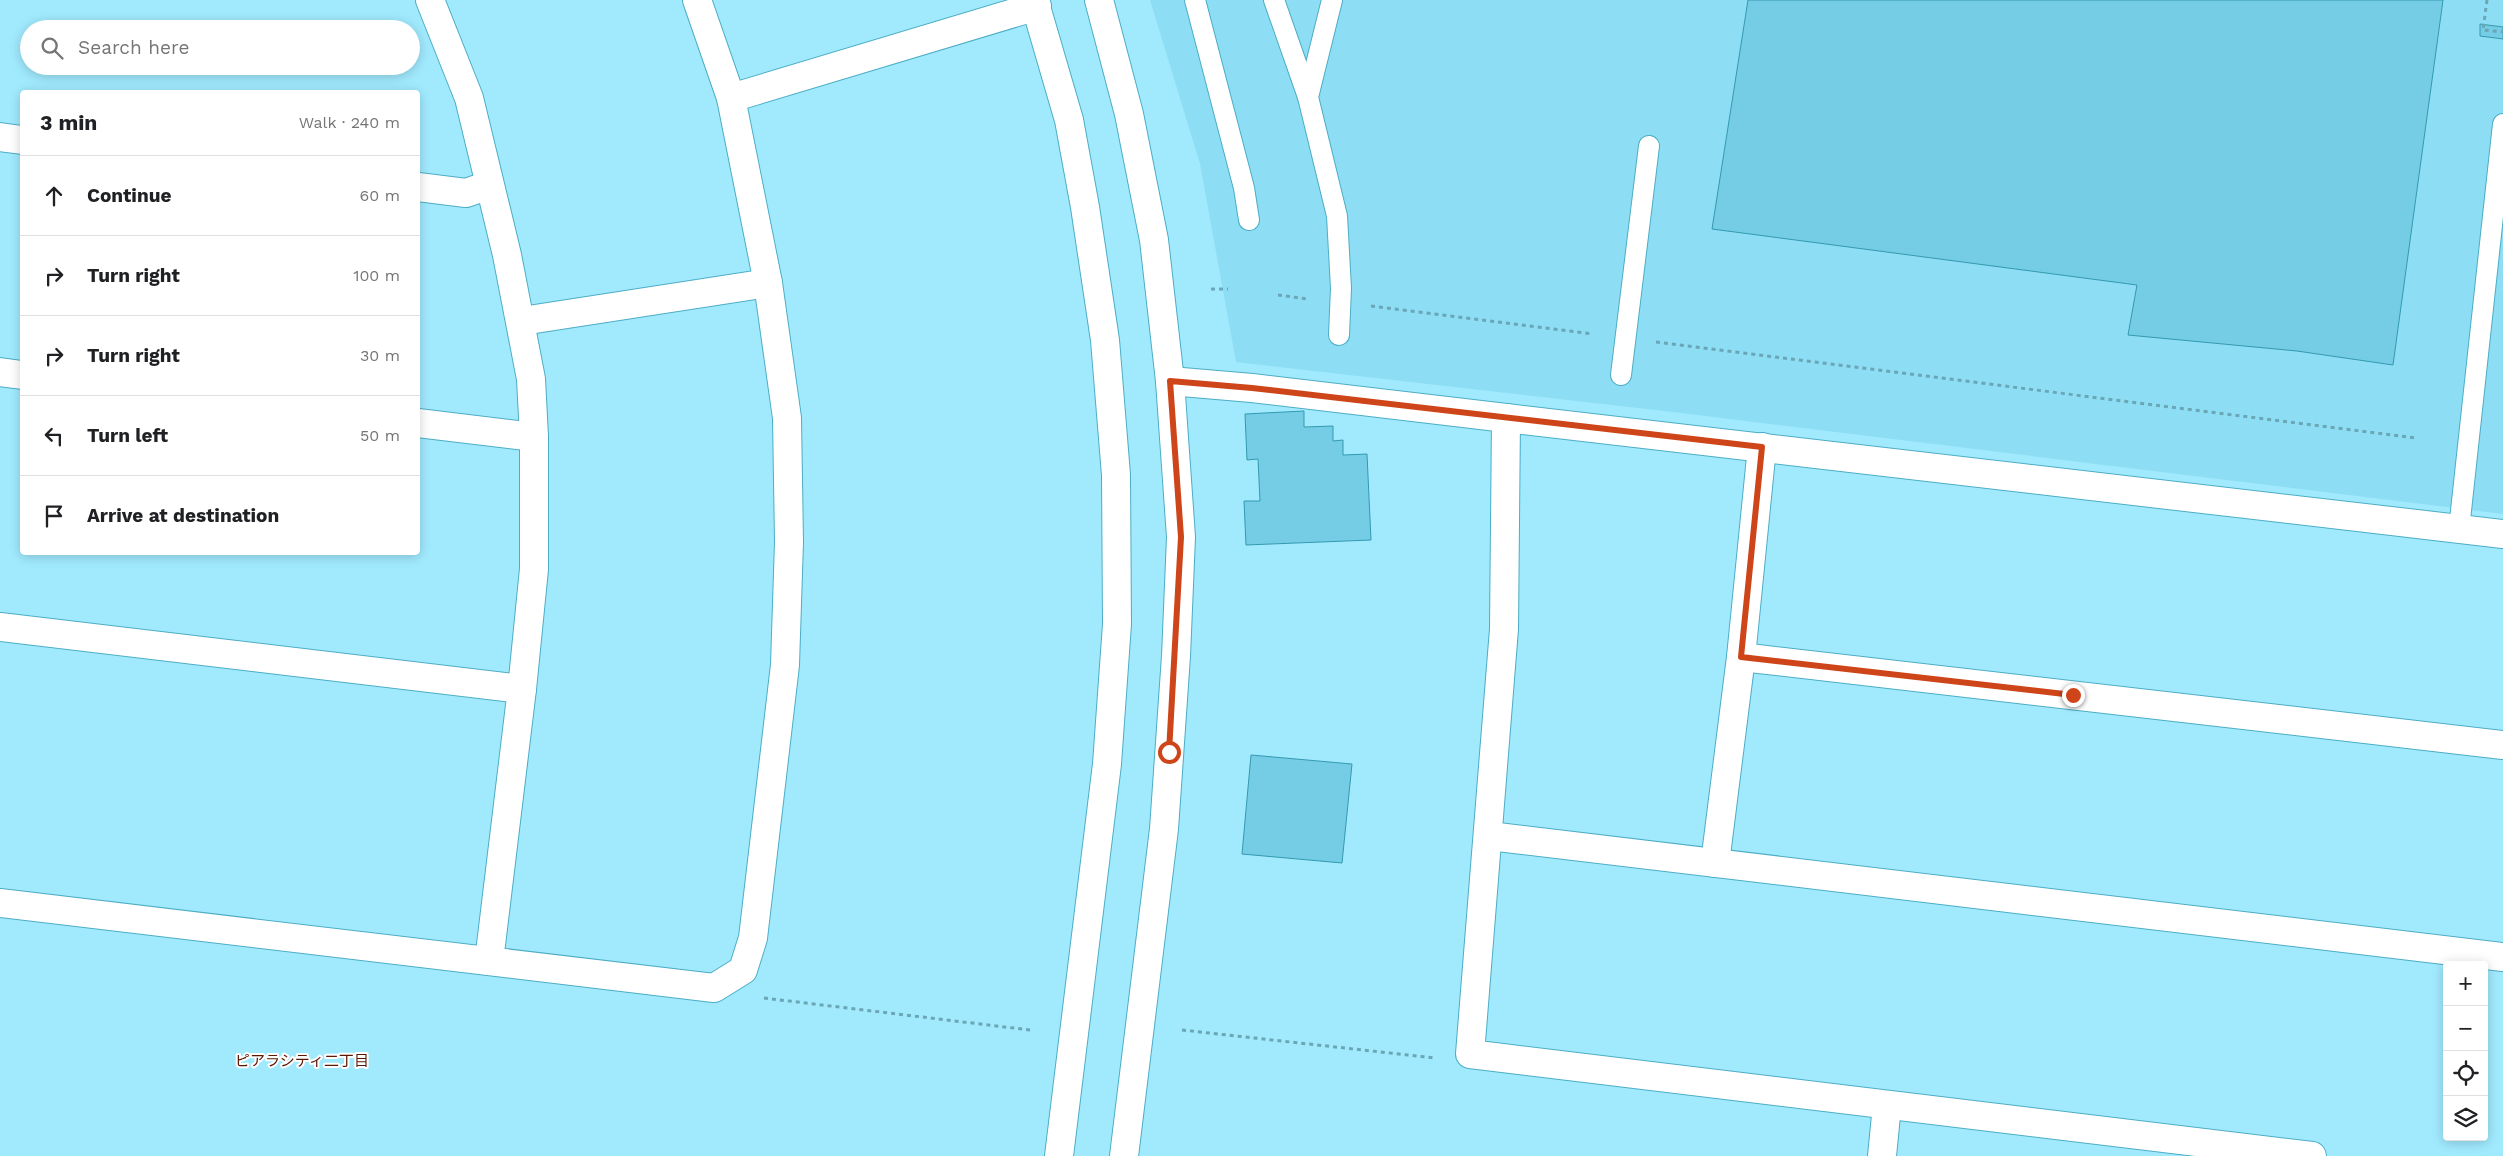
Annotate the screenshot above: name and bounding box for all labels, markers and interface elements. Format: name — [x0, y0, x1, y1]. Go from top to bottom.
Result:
search box — [20, 20, 420, 75]
icon: search — [38, 34, 66, 62]
text: Search here — [78, 36, 189, 59]
text: 3 min — [40, 110, 97, 135]
text: Walk · 240 m — [299, 113, 400, 132]
icon: ahead — [40, 182, 68, 210]
text: Continue — [87, 184, 171, 207]
text: 60 m — [360, 186, 400, 205]
icon: right — [40, 262, 68, 290]
text: Turn right — [87, 264, 180, 287]
text: 100 m — [353, 266, 400, 285]
icon: right — [40, 342, 68, 370]
text: Turn right — [87, 344, 180, 367]
text: 30 m — [360, 346, 400, 365]
icon: left — [40, 422, 68, 450]
text: Turn left — [87, 424, 168, 447]
text: 50 m — [360, 426, 400, 445]
icon: arrive — [40, 502, 68, 530]
text: Arrive at destination — [87, 504, 279, 527]
route end — [2062, 684, 2085, 707]
route start — [1158, 741, 1181, 764]
map controls — [2443, 961, 2488, 1141]
button: + — [2443, 961, 2488, 1006]
button: − — [2443, 1006, 2488, 1051]
button: locate — [2443, 1051, 2488, 1096]
district label: ピアラシティ二丁目 — [235, 1052, 369, 1070]
button: layers — [2443, 1096, 2488, 1141]

